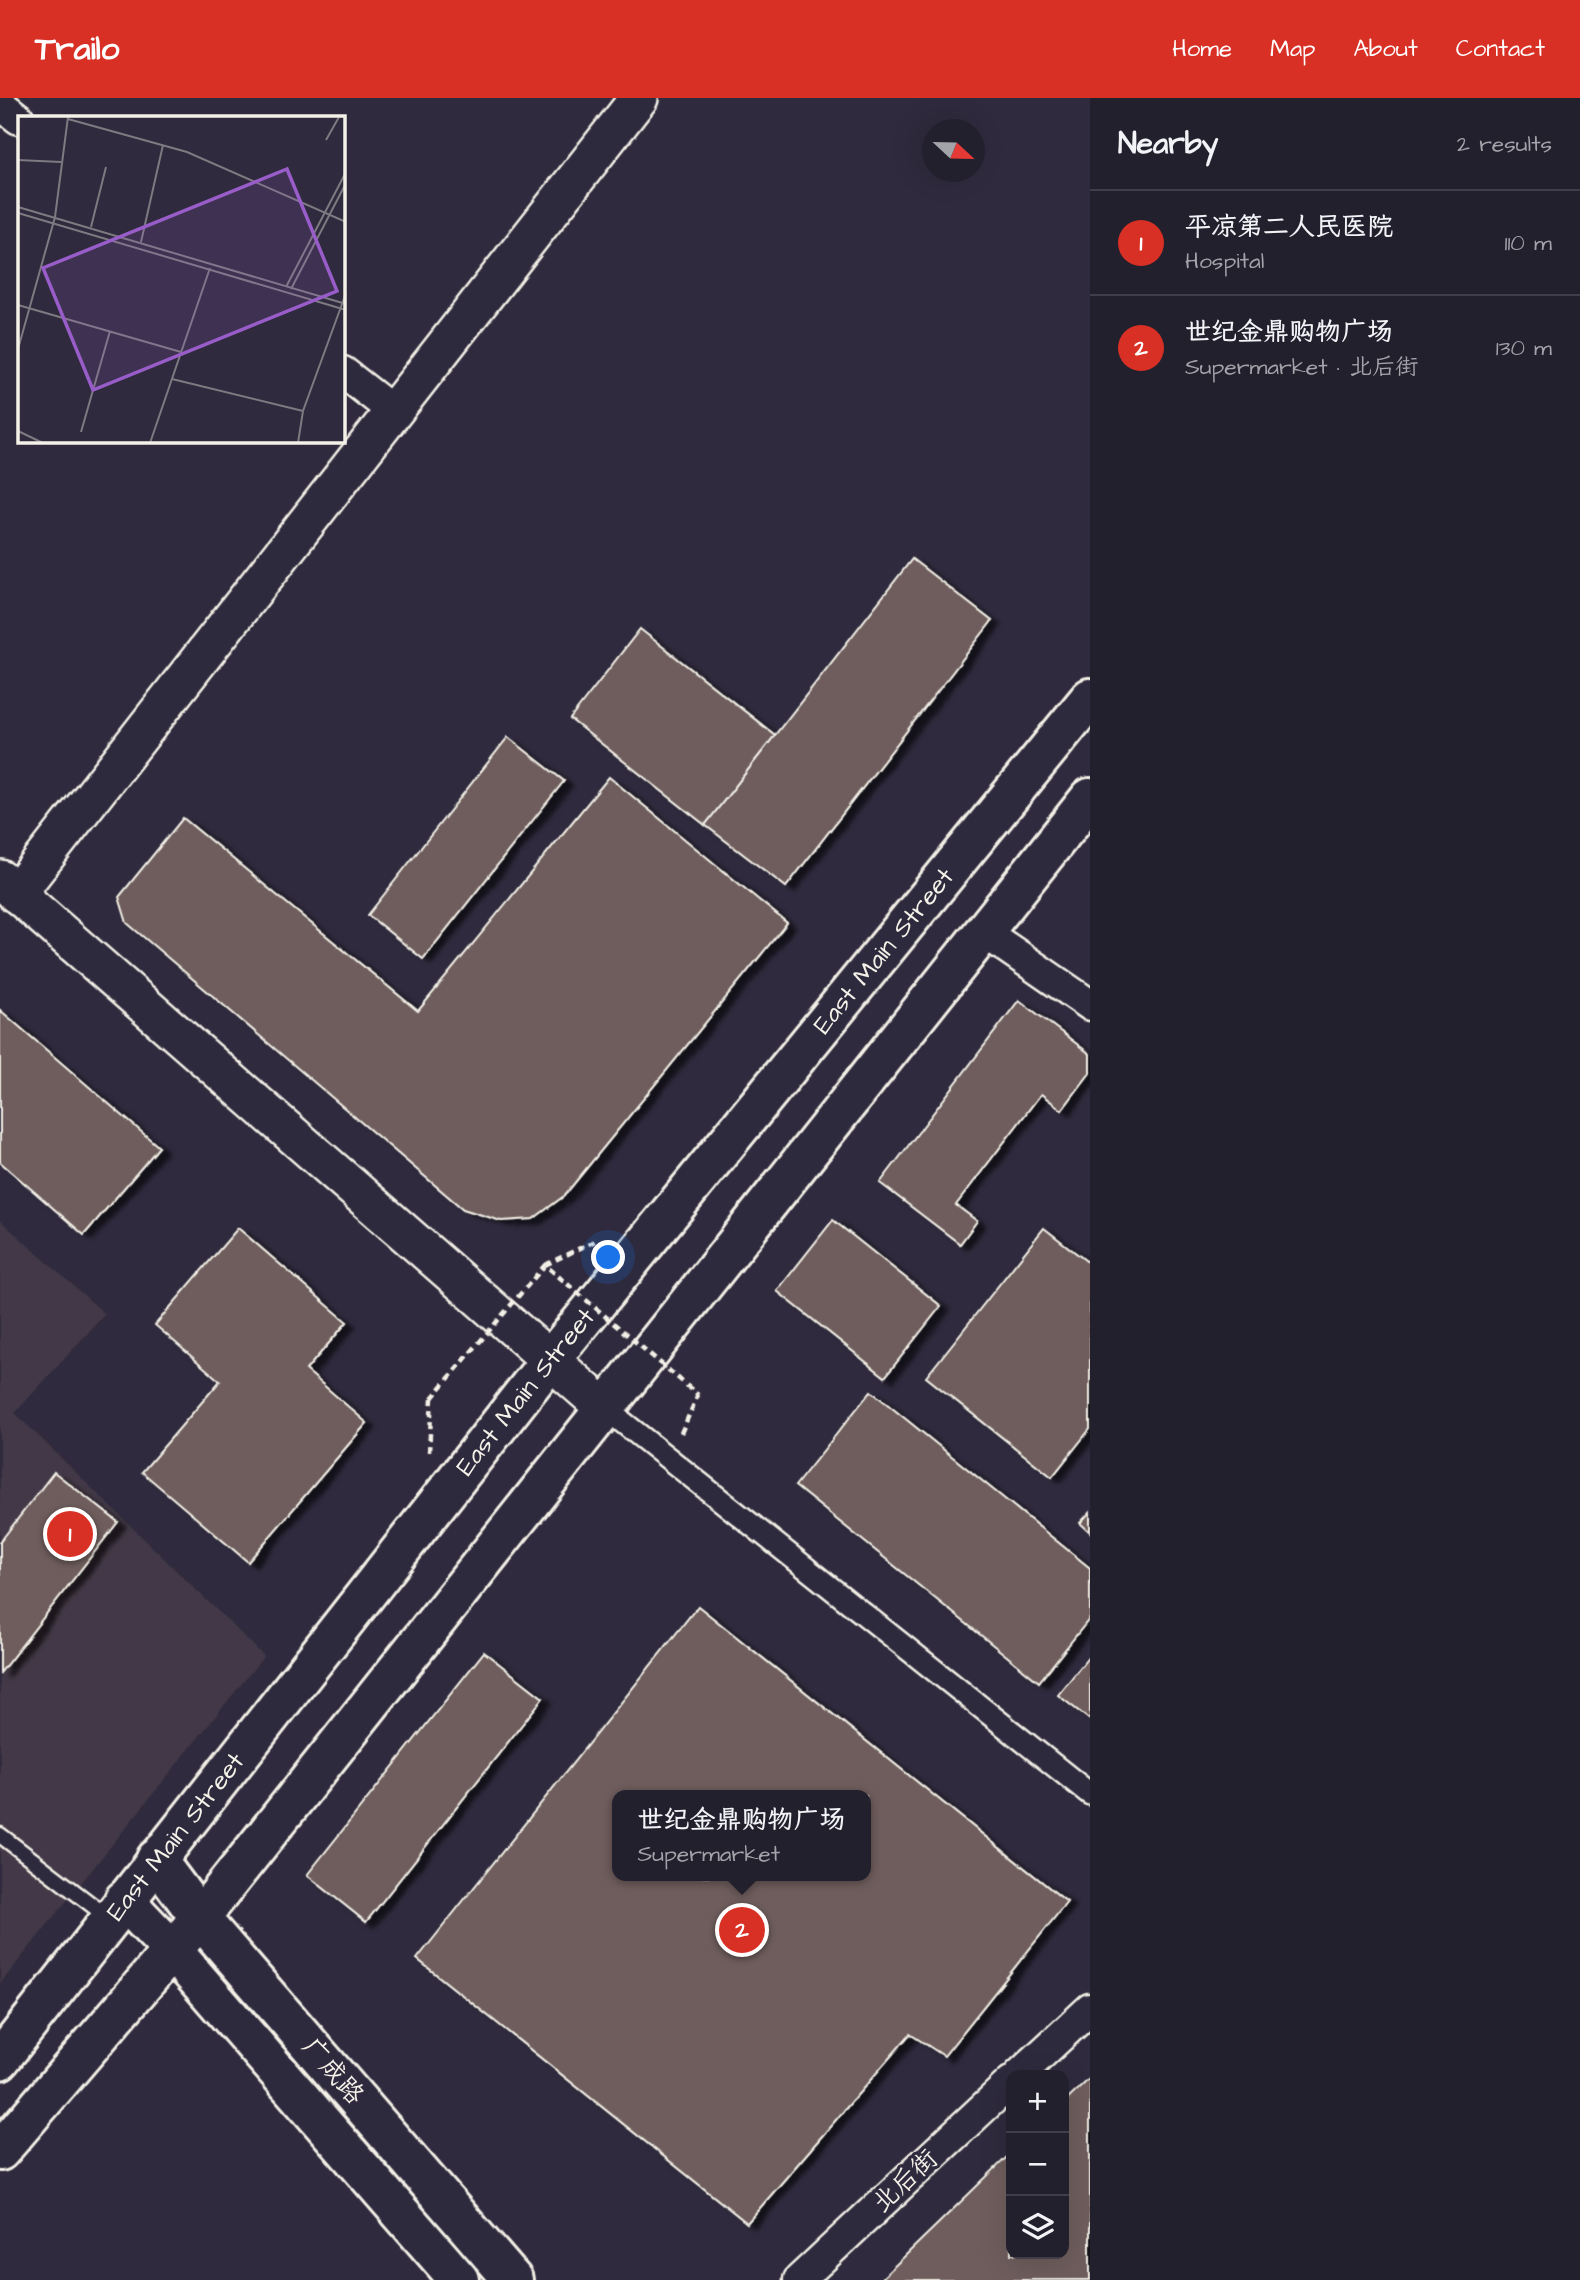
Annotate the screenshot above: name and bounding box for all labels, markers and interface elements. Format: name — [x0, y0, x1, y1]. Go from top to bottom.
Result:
text: Trailo — [35, 26, 119, 72]
text: Home — [1172, 32, 1232, 66]
text: Map — [1270, 32, 1315, 66]
text: About — [1353, 32, 1418, 66]
text: Contact — [1456, 32, 1545, 66]
inset map — [18, 116, 345, 443]
north arrow — [922, 119, 985, 182]
text: Nearby — [1118, 123, 1218, 165]
text: 2 results — [1457, 128, 1552, 160]
text: 平凉第二人民医院 — [1185, 209, 1393, 245]
text: 1 — [1140, 227, 1142, 259]
text: 110 m — [1504, 227, 1552, 259]
text: Hospital — [1185, 245, 1264, 277]
text: 世纪金鼎购物广场 — [1185, 314, 1393, 350]
text: 2 — [1134, 332, 1148, 364]
text: 130 m — [1496, 332, 1552, 364]
text: Supermarket · 北后街 — [1185, 351, 1418, 383]
street label: East Main Street — [805, 860, 963, 1042]
your location — [591, 1240, 625, 1274]
street label: East Main Street — [448, 1300, 604, 1483]
pin: 1 — [47, 1508, 93, 1560]
street label: East Main Street — [98, 1745, 253, 1928]
popup — [612, 1790, 871, 1881]
text: 世纪金鼎购物广场 — [637, 1802, 846, 1838]
text: Supermarket — [637, 1838, 780, 1870]
pin: 2 — [719, 1904, 765, 1956]
street label: 广成路 — [294, 2030, 372, 2112]
map controls — [1006, 2070, 1069, 2259]
button: + — [1006, 2070, 1069, 2133]
button: − — [1006, 2133, 1069, 2196]
street label: 北后街 — [864, 2141, 946, 2221]
button: layers — [1006, 2196, 1069, 2259]

